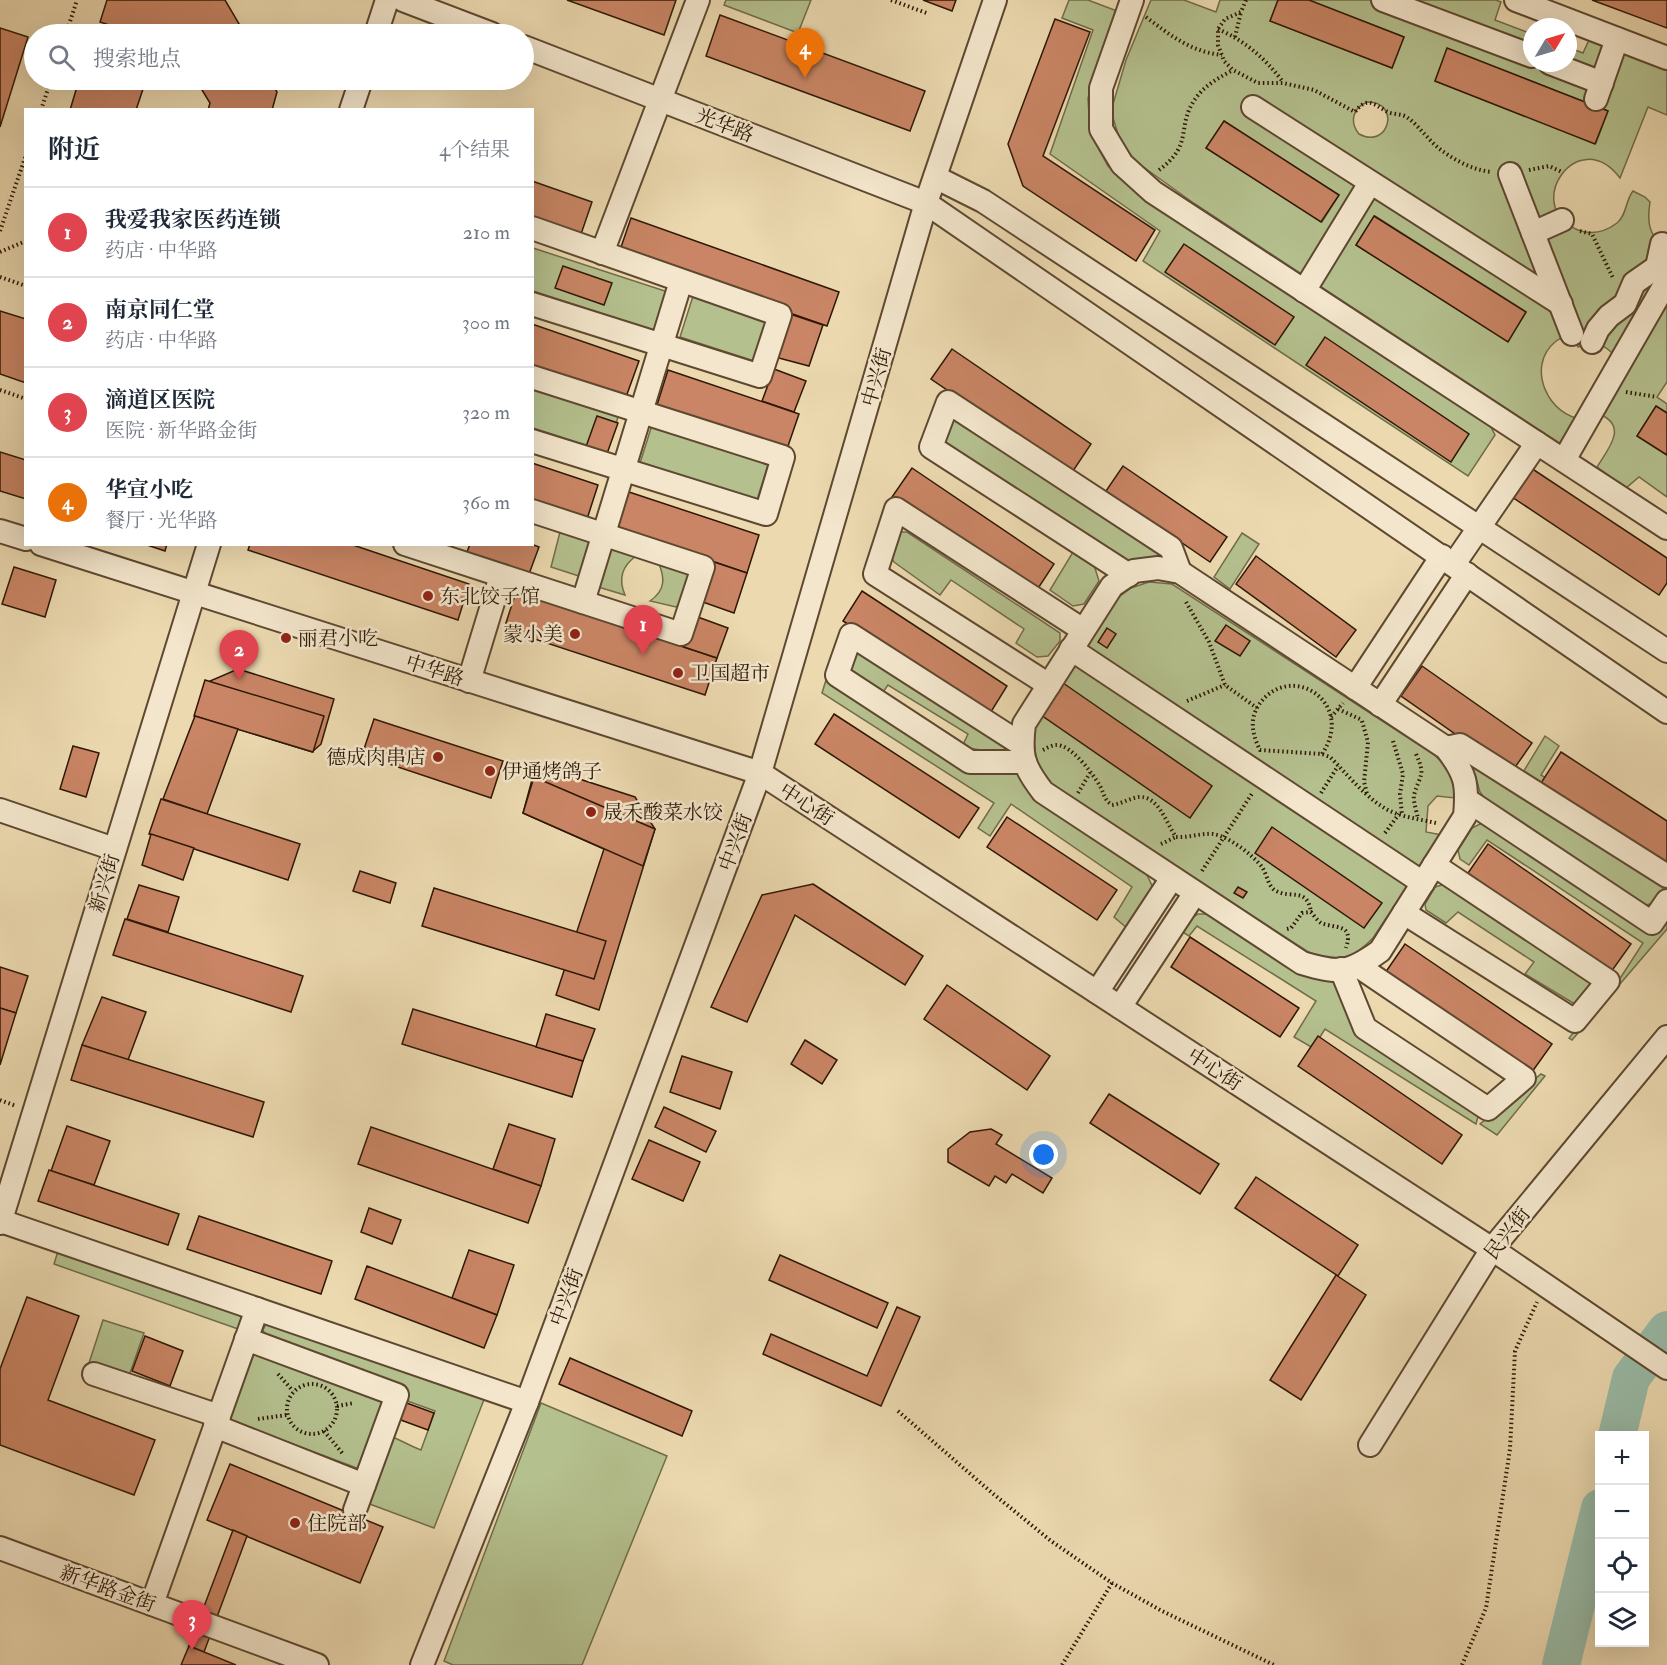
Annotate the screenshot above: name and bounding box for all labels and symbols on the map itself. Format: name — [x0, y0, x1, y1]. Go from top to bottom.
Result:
north arrow — [1523, 18, 1577, 72]
pin: 4 — [786, 28, 824, 78]
street label: 光华路 — [692, 103, 757, 148]
street label: 中兴街 — [856, 345, 897, 409]
place label: 东北饺子馆 — [440, 584, 540, 609]
marker: 东北饺子馆 — [421, 589, 435, 603]
pin: 1 — [624, 606, 662, 655]
place label: 蒙小美 — [503, 622, 563, 647]
place label: 丽君小吃 — [298, 626, 378, 651]
marker: 蒙小美 — [568, 627, 582, 641]
pin: 2 — [220, 630, 258, 680]
marker: 丽君小吃 — [279, 631, 293, 645]
street label: 中华路 — [402, 649, 467, 692]
place label: 卫国超市 — [690, 661, 770, 686]
marker: 卫国超市 — [671, 666, 685, 680]
place label: 德成肉串店 — [326, 745, 426, 770]
marker: 德成肉串店 — [431, 750, 445, 764]
place label: 伊通烤鸽子 — [502, 759, 602, 784]
marker: 伊通烤鸽子 — [483, 764, 497, 778]
street label: 中心街 — [775, 778, 839, 831]
place label: 晟禾酸菜水饺 — [603, 800, 723, 825]
marker: 晟禾酸菜水饺 — [584, 805, 598, 819]
street label: 中兴街 — [713, 810, 757, 875]
street label: 新兴街 — [84, 851, 125, 915]
street label: 中心街 — [1183, 1043, 1247, 1096]
your location — [1029, 1140, 1058, 1169]
street label: 民兴街 — [1479, 1202, 1536, 1265]
street label: 中兴街 — [544, 1265, 588, 1330]
place label: 住院部 — [307, 1511, 367, 1536]
marker: 住院部 — [288, 1516, 302, 1530]
street label: 新华路金街 — [57, 1560, 159, 1617]
pin: 3 — [172, 1600, 212, 1650]

